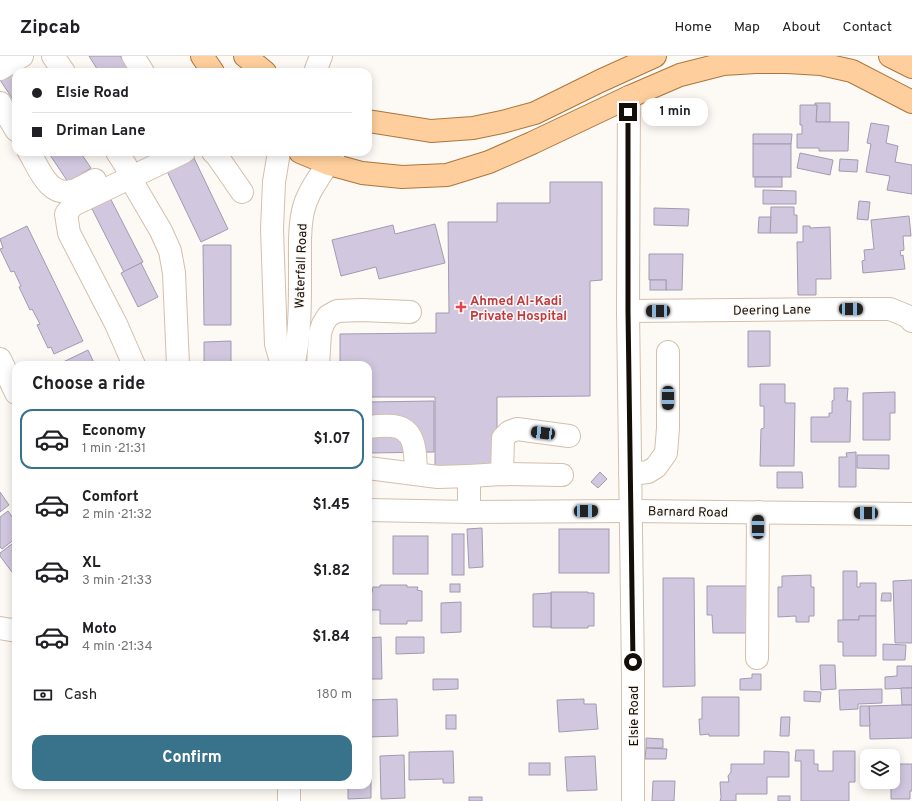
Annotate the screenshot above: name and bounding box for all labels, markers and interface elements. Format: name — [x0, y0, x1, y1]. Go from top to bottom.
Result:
text: Zipcab — [20, 16, 80, 40]
text: Home — [675, 19, 712, 36]
text: Map — [734, 19, 760, 36]
text: About — [782, 19, 821, 36]
text: Contact — [843, 19, 892, 36]
text: Elsie Road — [56, 84, 129, 103]
callout: 1 min — [642, 98, 708, 126]
route end — [619, 103, 637, 121]
text: 1 min — [659, 104, 691, 120]
text: Driman Lane — [56, 122, 146, 141]
street label: Waterfall Road — [293, 223, 311, 309]
place label: Ahmed Al-Kadi Private Hospital — [470, 294, 567, 325]
marker: Ahmed Al-Kadi Private Hospital — [455, 301, 467, 313]
street label: Deering Lane — [733, 302, 811, 320]
car — [839, 303, 863, 315]
car — [646, 305, 670, 317]
text: Choose a ride — [32, 373, 145, 396]
car — [662, 386, 674, 410]
icon: car — [34, 421, 70, 457]
text: Economy — [82, 422, 146, 441]
car — [530, 426, 556, 440]
text: $1.07 — [314, 430, 350, 449]
text: 1 min · 21:31 — [82, 441, 146, 457]
icon: car — [34, 487, 70, 523]
text: Comfort — [82, 488, 139, 507]
text: $1.45 — [312, 496, 350, 515]
street label: Barnard Road — [648, 504, 728, 522]
car — [574, 505, 598, 517]
text: 2 min · 21:32 — [82, 507, 152, 523]
car — [854, 507, 878, 519]
car — [752, 515, 764, 539]
icon: car — [34, 553, 70, 589]
text: XL — [82, 554, 100, 573]
text: $1.82 — [313, 562, 350, 581]
text: 3 min · 21:33 — [82, 573, 152, 589]
icon: car — [34, 619, 70, 655]
text: Moto — [82, 620, 117, 639]
text: $1.84 — [312, 628, 350, 647]
text: 4 min · 21:34 — [82, 639, 153, 655]
route start — [624, 653, 642, 671]
icon: cash — [32, 684, 54, 706]
text: Cash — [64, 686, 97, 705]
street label: Elsie Road — [627, 686, 643, 746]
text: 180 m — [317, 687, 352, 703]
button: Confirm — [32, 735, 352, 781]
map controls — [860, 749, 900, 789]
button: layers — [860, 749, 900, 789]

